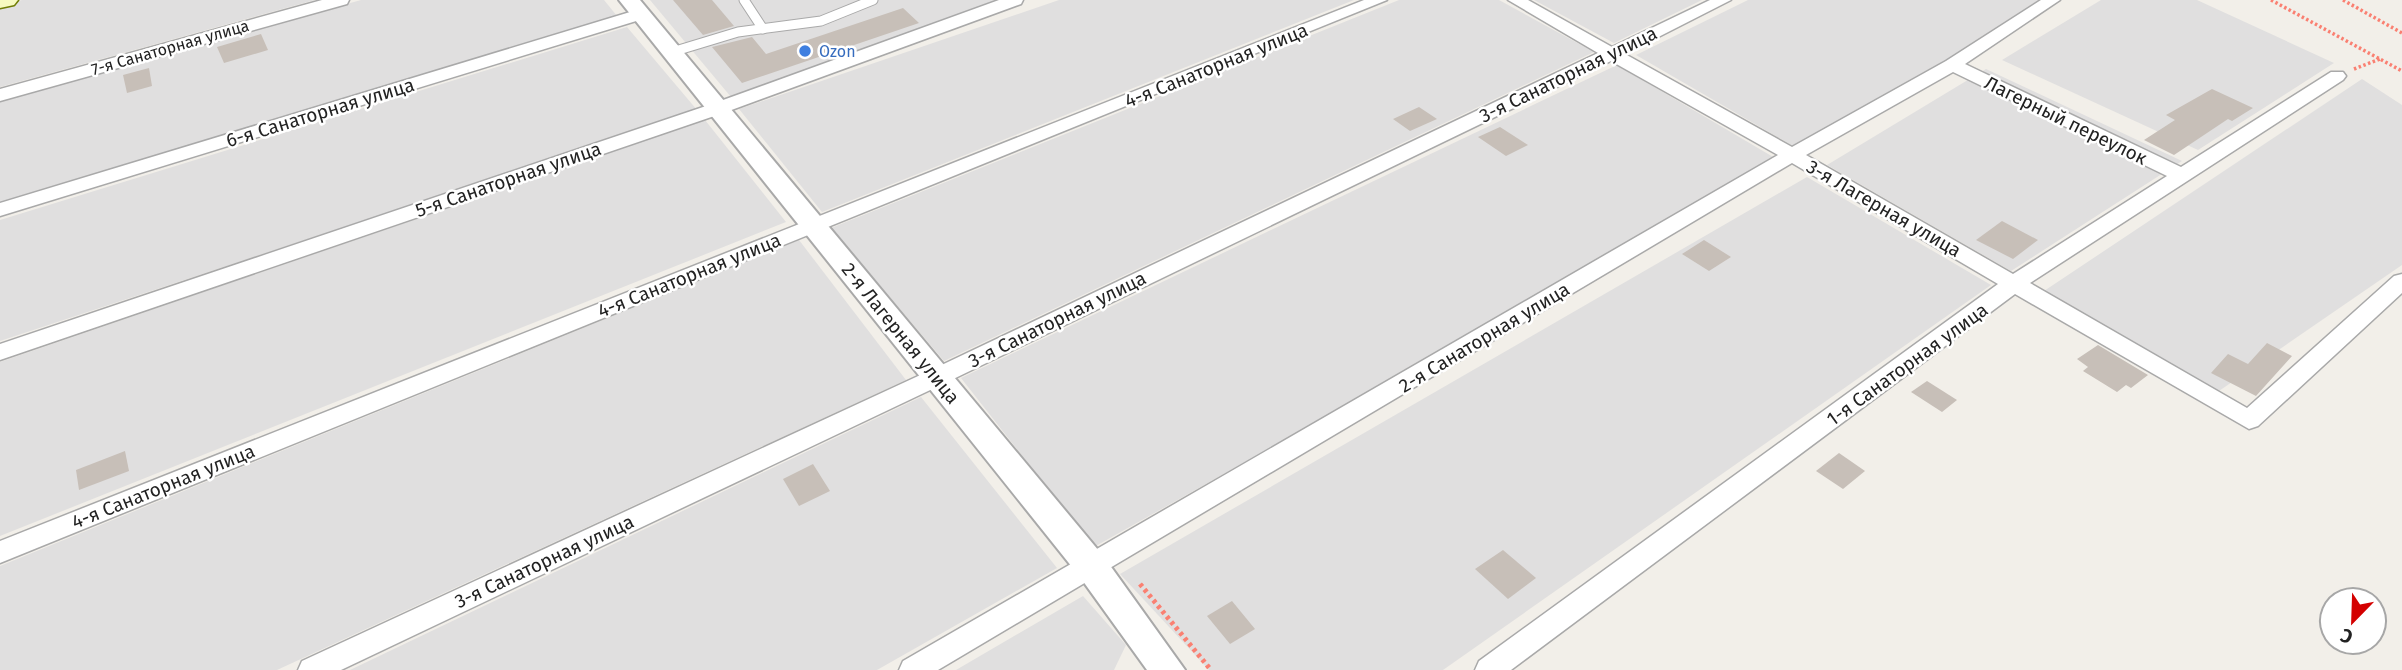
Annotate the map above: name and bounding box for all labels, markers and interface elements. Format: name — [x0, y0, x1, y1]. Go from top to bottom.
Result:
street label: 7-я Санаторная улица — [89, 16, 251, 79]
street label: 4-я Санаторная улица — [1121, 18, 1311, 113]
street label: 3-я Санаторная улица — [1476, 21, 1661, 128]
place label: Ozon — [819, 42, 856, 61]
marker: Ozon — [797, 43, 813, 59]
street label: Лагерный переулок — [1981, 71, 2151, 170]
street label: 6-я Санаторная улица — [223, 73, 417, 152]
street label: 5-я Санаторная улица — [412, 137, 604, 222]
street label: 3-я Лагерная улица — [1802, 155, 1965, 262]
street label: 4-я Санаторная улица — [594, 228, 784, 323]
street label: 2-я Лагерная улица — [837, 258, 964, 408]
street label: 3-я Санаторная улица — [965, 266, 1150, 373]
street label: 2-я Санаторная улица — [1395, 277, 1574, 397]
street label: 1-я Санаторная улица — [1822, 298, 1992, 431]
street label: 4-я Санаторная улица — [68, 439, 258, 534]
street label: 3-я Санаторная улица — [451, 510, 637, 613]
north arrow — [2318, 586, 2388, 656]
text: С — [2337, 623, 2356, 649]

